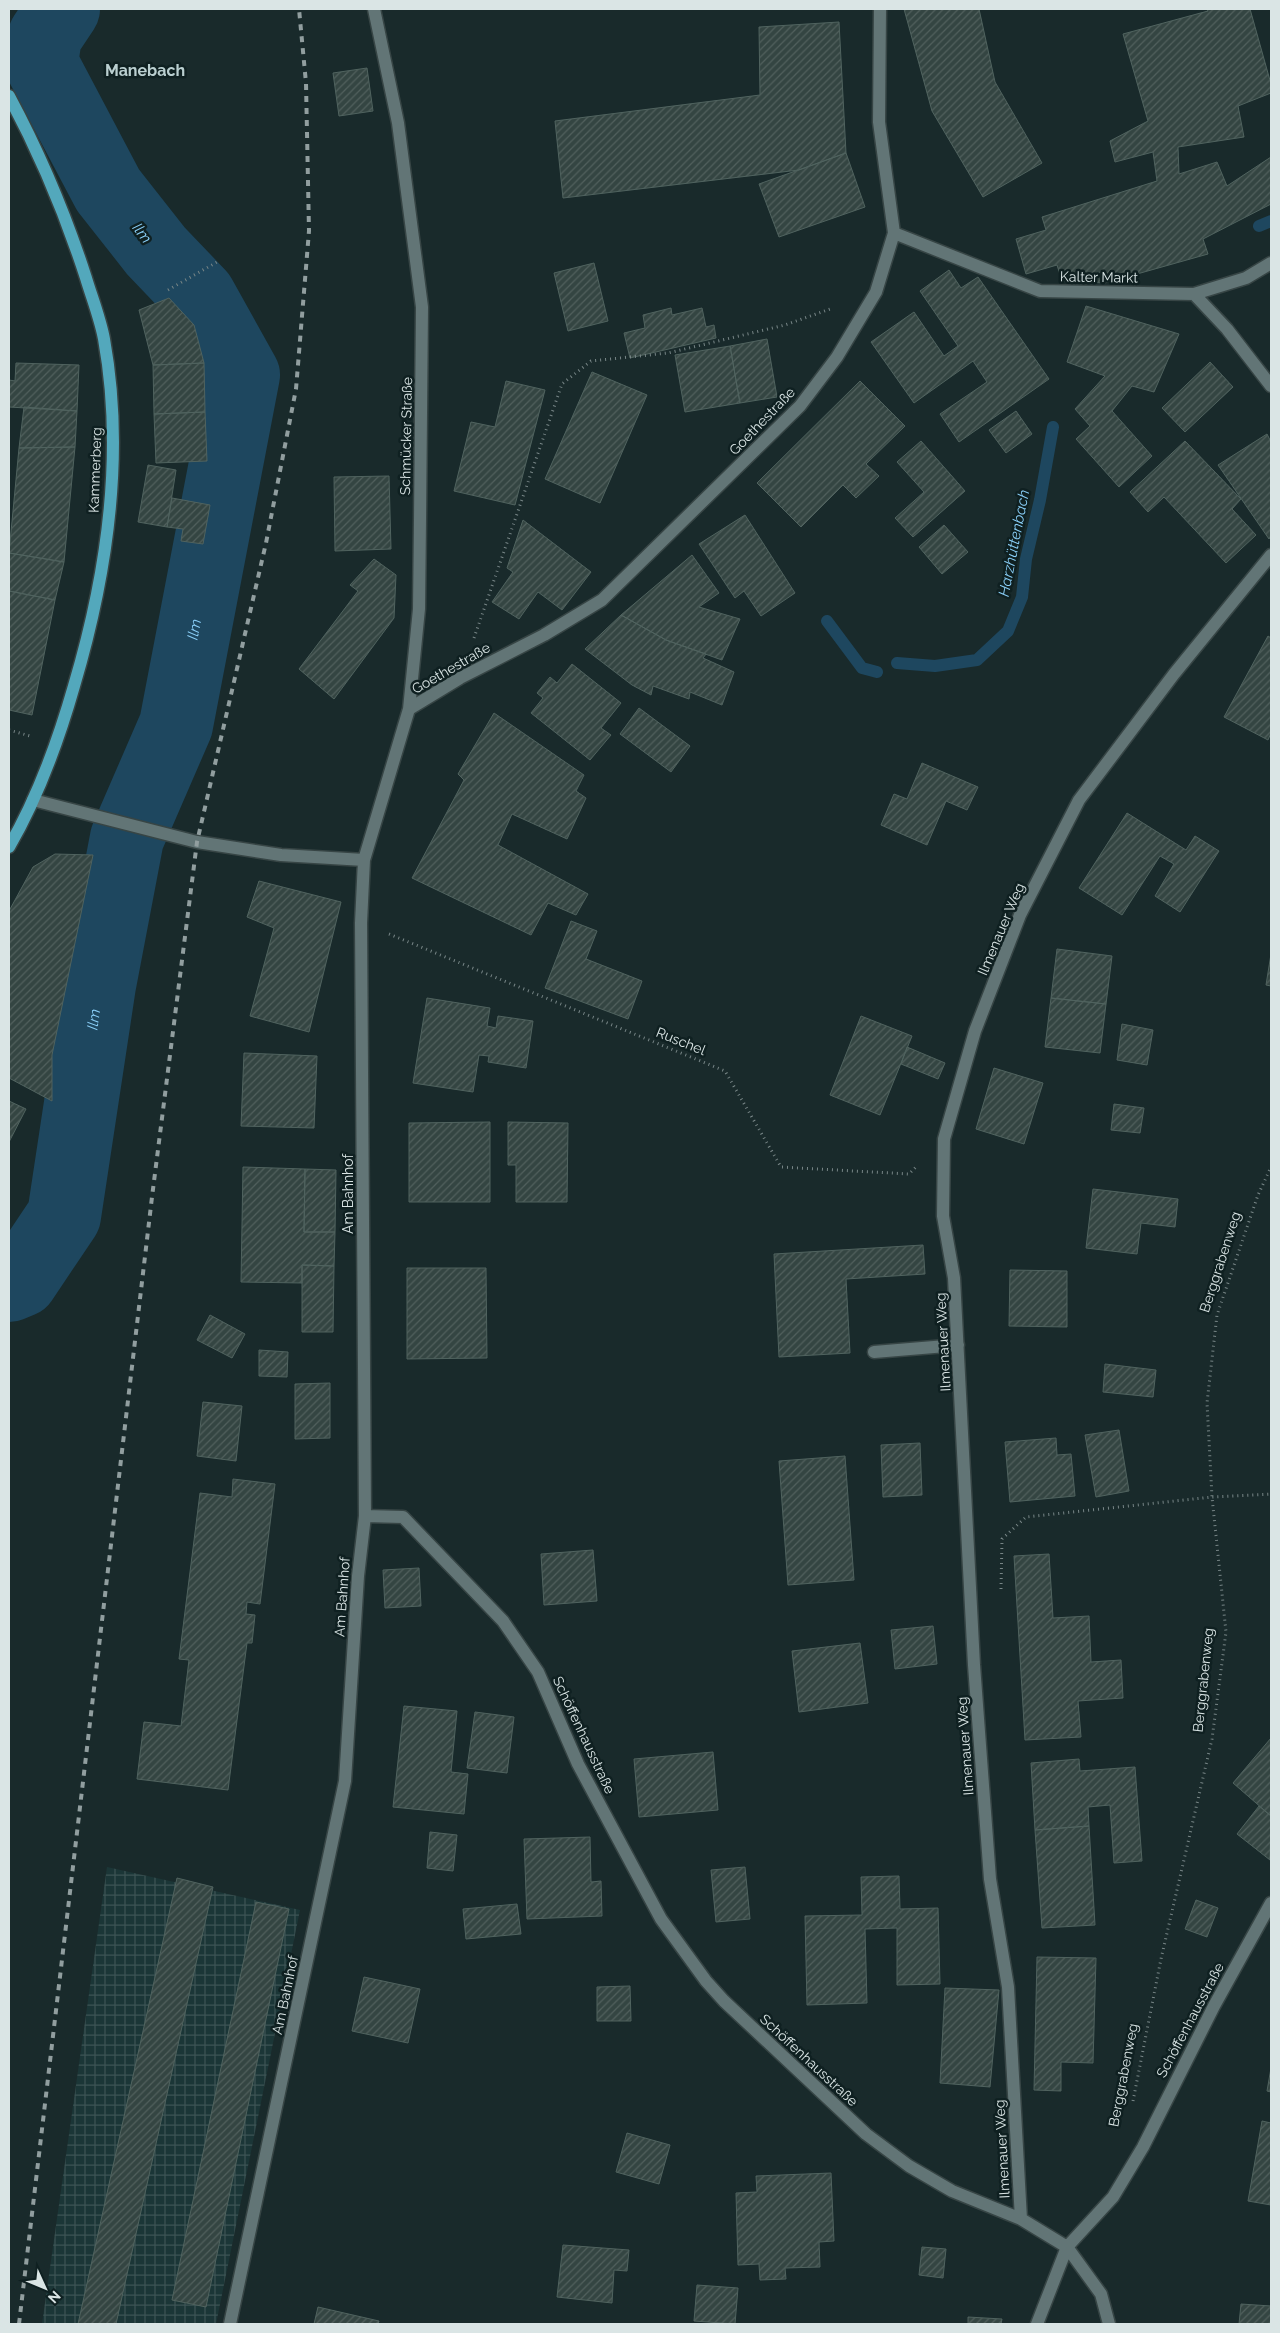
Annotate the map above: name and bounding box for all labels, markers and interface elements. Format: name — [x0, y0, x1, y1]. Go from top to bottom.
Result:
district label: Manebach — [105, 61, 185, 80]
water label: Ilm — [129, 219, 155, 247]
street label: Kalter Markt — [1060, 268, 1139, 286]
street label: Schmücker Straße — [397, 377, 415, 495]
street label: Goethestraße — [726, 384, 798, 458]
street label: Kammerberg — [86, 427, 104, 513]
water label: Harzhüttenbach — [995, 488, 1033, 598]
water label: Ilm — [184, 617, 205, 641]
street label: Goethestraße — [409, 639, 493, 697]
street label: Ilmenauer Weg — [974, 880, 1028, 978]
water label: Ilm — [83, 1008, 104, 1031]
street label: Ruschel — [654, 1024, 708, 1058]
street label: Am Bahnhof — [340, 1153, 356, 1234]
street label: Berggrabenweg — [1196, 1210, 1244, 1314]
street label: Ilmenauer Weg — [932, 1292, 954, 1392]
street label: Am Bahnhof — [331, 1555, 353, 1638]
street label: Berggrabenweg — [1190, 1627, 1216, 1733]
street label: Schöffenhausstraße — [550, 1674, 618, 1796]
street label: Ilmenauer Weg — [954, 1696, 976, 1796]
street label: Am Bahnhof — [269, 1953, 301, 2036]
street label: Schöffenhausstraße — [1153, 1960, 1227, 2080]
street label: Schöffenhausstraße — [757, 2011, 861, 2109]
street label: Berggrabenweg — [1105, 2022, 1141, 2128]
street label: Ilmenauer Weg — [991, 2099, 1013, 2199]
north arrow — [20, 2263, 70, 2313]
text: N — [45, 2288, 64, 2306]

